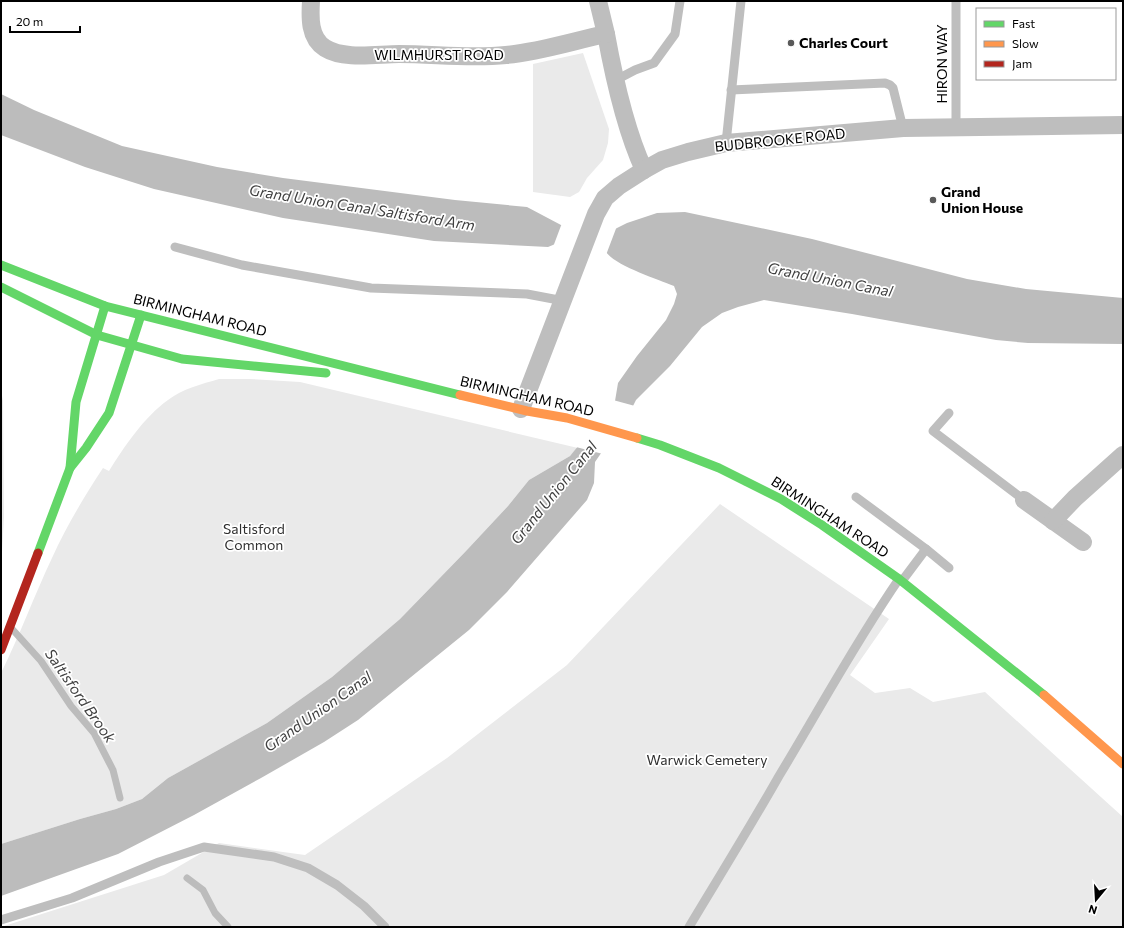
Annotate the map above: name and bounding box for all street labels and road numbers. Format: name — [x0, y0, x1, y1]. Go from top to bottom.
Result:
street label: HIRON WAY — [933, 24, 950, 104]
street label: WILMHURST ROAD — [374, 46, 504, 63]
street label: BUDBROOKE ROAD — [714, 124, 846, 155]
street label: BIRMINGHAM ROAD — [132, 290, 269, 339]
street label: BIRMINGHAM ROAD — [459, 372, 596, 419]
street label: BIRMINGHAM ROAD — [768, 472, 892, 561]

